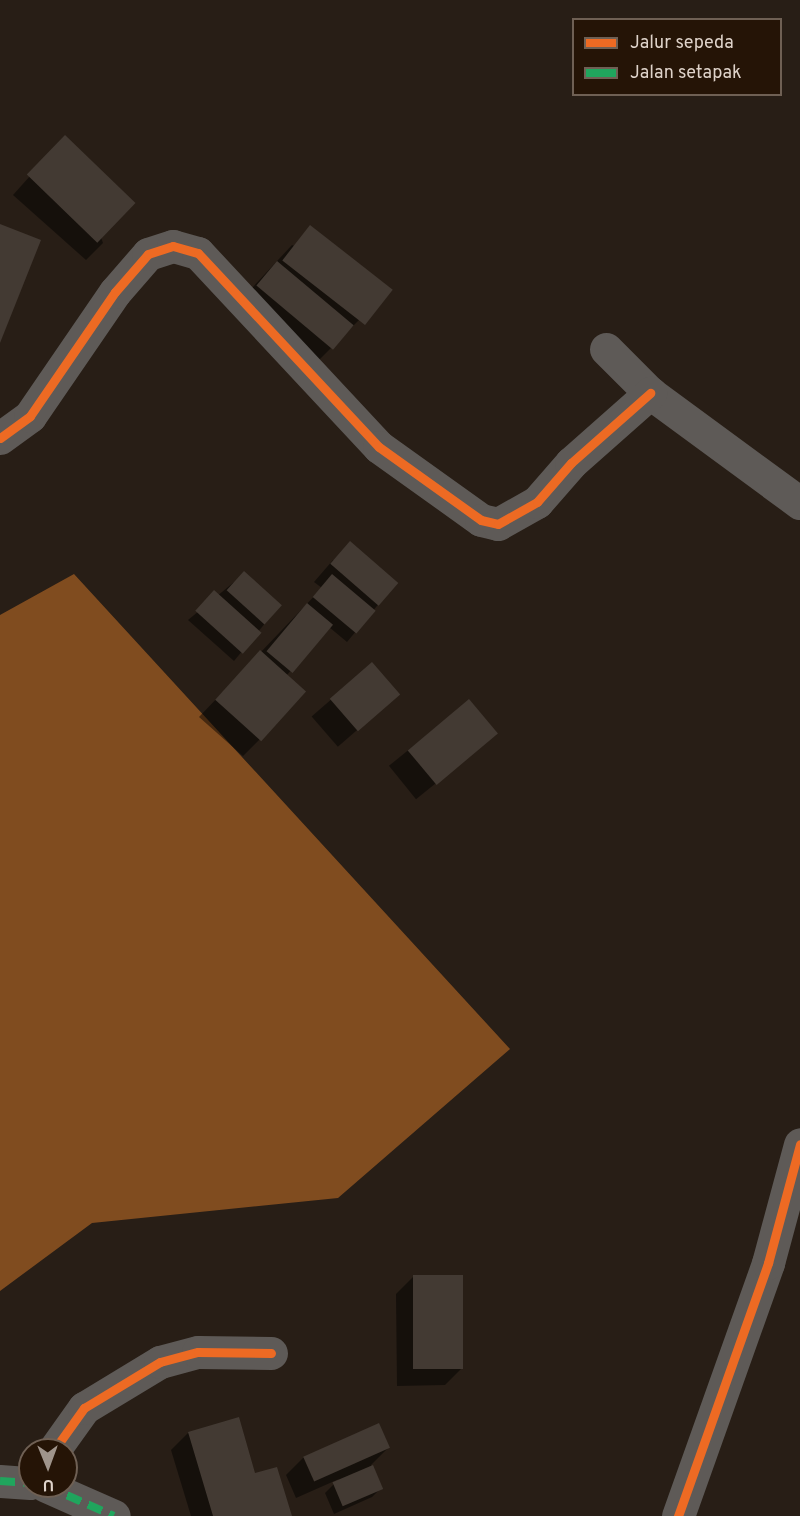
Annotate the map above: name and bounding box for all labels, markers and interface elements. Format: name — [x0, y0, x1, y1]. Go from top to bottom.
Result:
legend — [572, 18, 782, 96]
text: Jalur sepeda — [630, 32, 734, 55]
text: Jalan setapak — [630, 62, 742, 85]
north arrow — [18, 1438, 78, 1498]
text: U — [42, 1474, 54, 1494]

